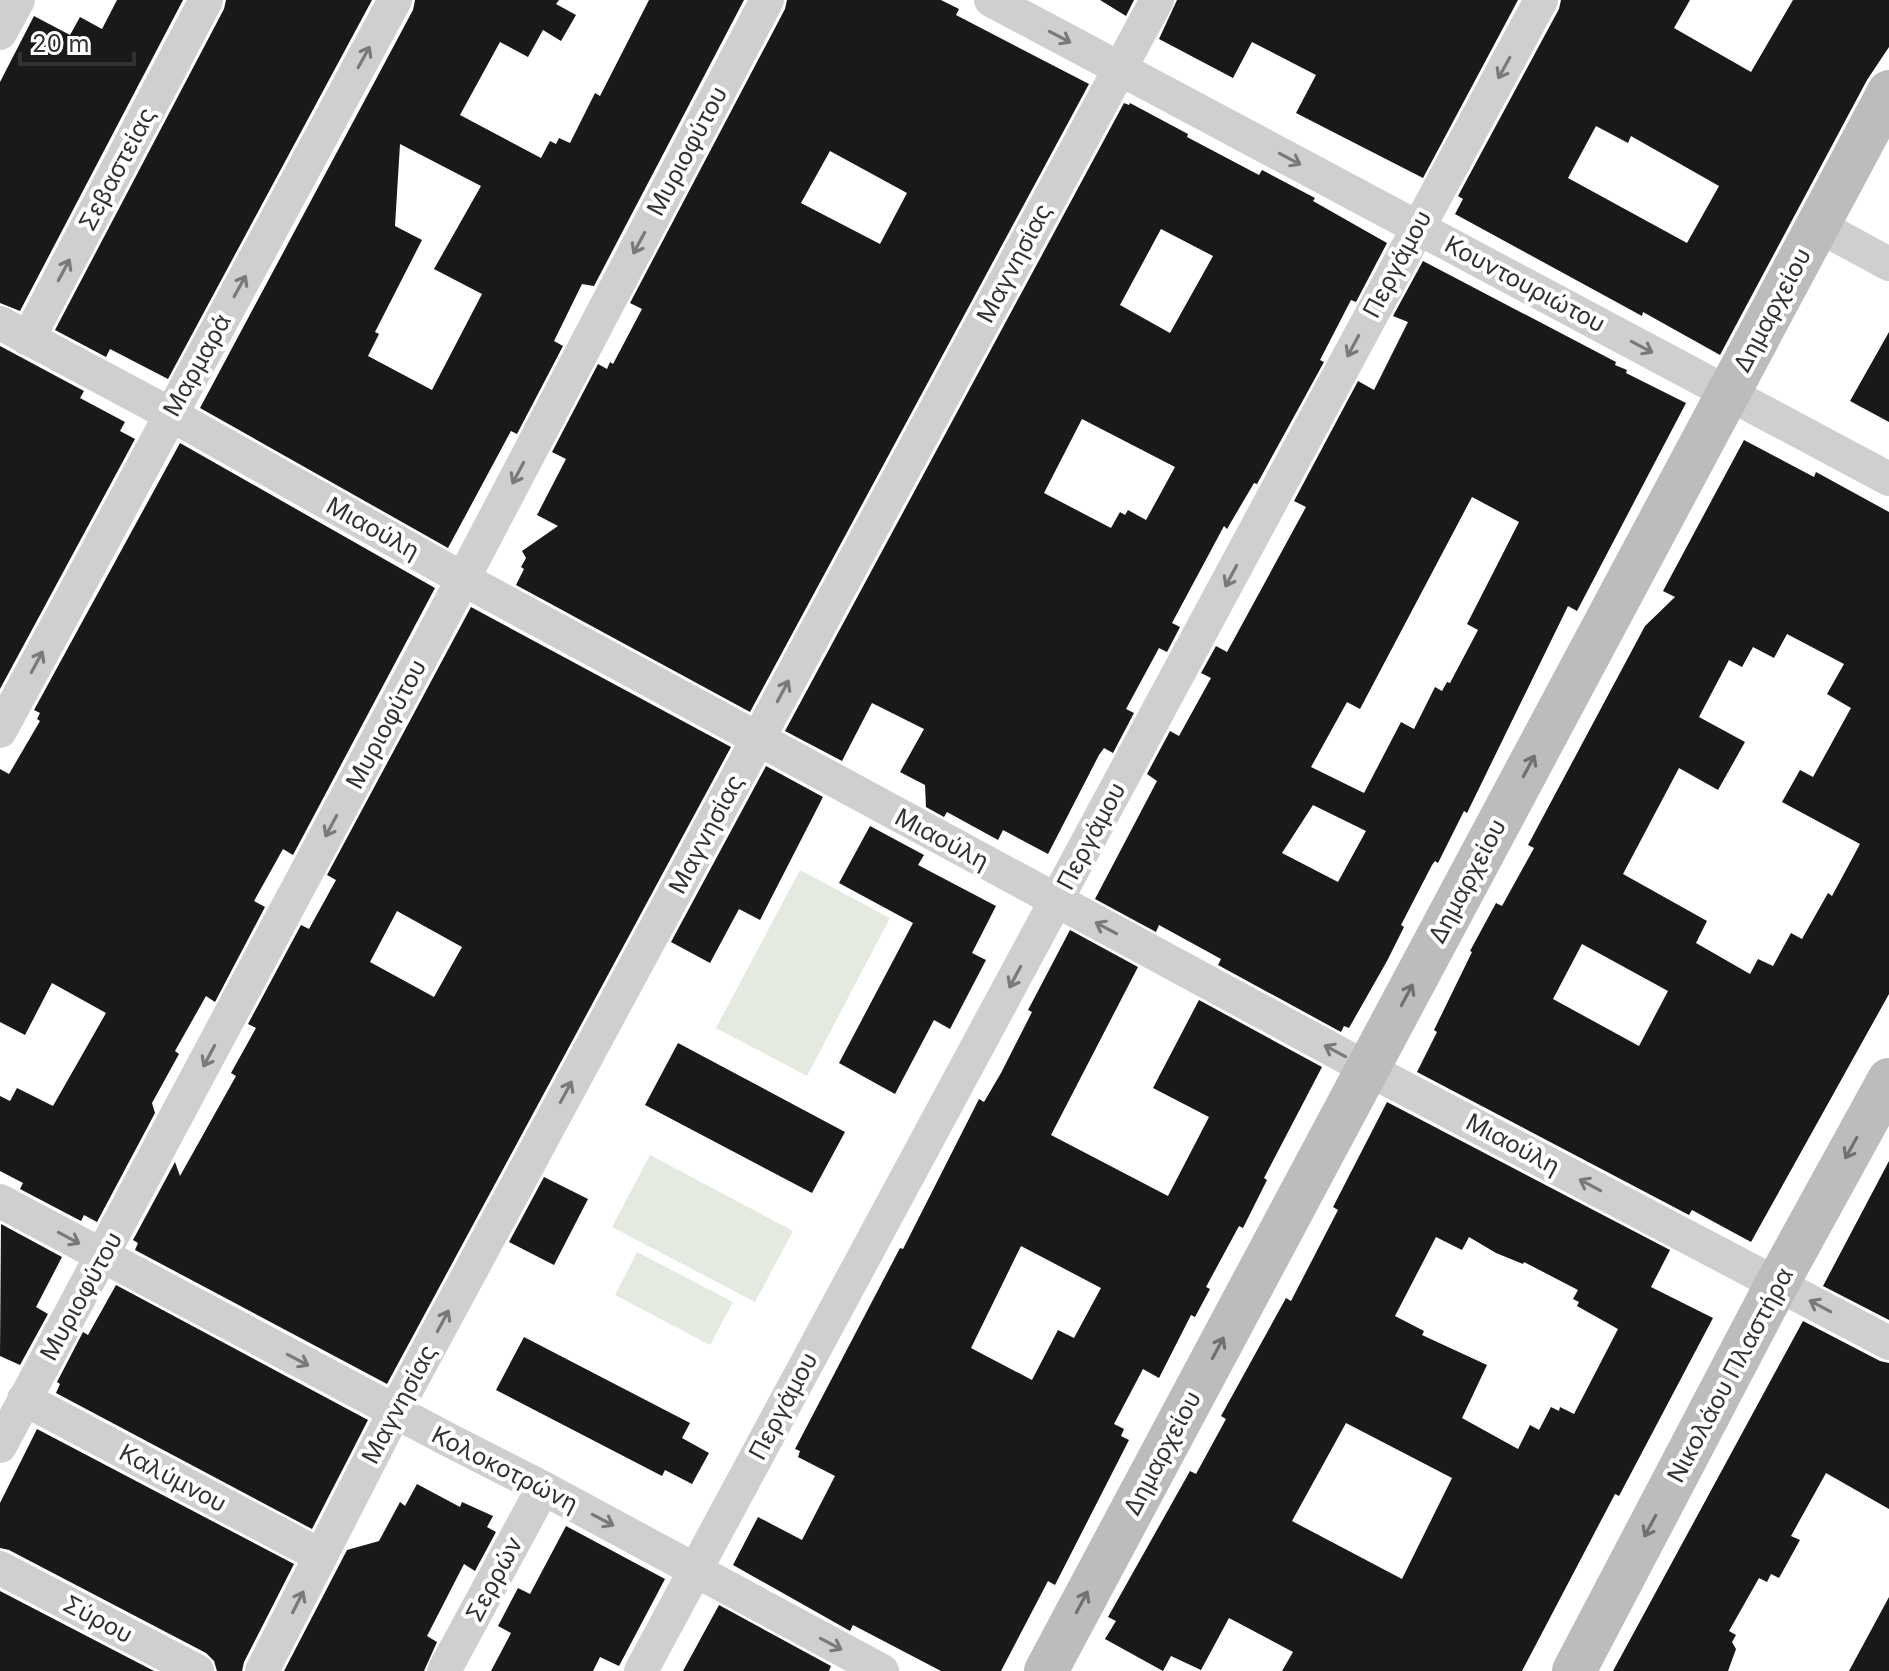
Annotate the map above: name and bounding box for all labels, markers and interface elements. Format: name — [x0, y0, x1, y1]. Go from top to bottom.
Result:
scale bar — [20, 16, 134, 66]
text: 20 m — [32, 29, 90, 58]
one-way arrow — [1048, 29, 1071, 45]
one-way arrow — [357, 46, 373, 69]
one-way arrow — [1495, 56, 1511, 80]
street label: Μυριοφύτου — [641, 81, 733, 221]
street label: Σεβαστείας — [72, 102, 162, 236]
one-way arrow — [1277, 151, 1301, 167]
street label: Μαγνησίας — [971, 199, 1057, 327]
street label: Περγάμου — [1357, 205, 1437, 323]
one-way arrow — [631, 230, 647, 254]
street label: Κουντουριώτου — [1440, 230, 1610, 338]
street label: Δημαρχείου — [1727, 243, 1817, 377]
one-way arrow — [57, 258, 73, 282]
one-way arrow — [233, 274, 248, 298]
street label: Μαρμαρά — [157, 309, 237, 421]
one-way arrow — [1345, 334, 1361, 358]
one-way arrow — [1630, 340, 1654, 356]
one-way arrow — [510, 460, 526, 484]
street label: Μιαούλη — [321, 491, 425, 565]
one-way arrow — [1222, 563, 1238, 587]
one-way arrow — [29, 651, 45, 675]
street label: Μυριοφύτου — [340, 654, 432, 794]
one-way arrow — [775, 679, 791, 703]
one-way arrow — [1521, 755, 1537, 778]
street label: Μαγνησίας — [663, 770, 749, 898]
street label: Περγάμου — [1051, 777, 1131, 895]
street label: Μιαούλη — [890, 802, 994, 876]
one-way arrow — [323, 814, 339, 838]
street label: Δημαρχείου — [1422, 814, 1512, 948]
one-way arrow — [1095, 919, 1119, 935]
one-way arrow — [1007, 965, 1022, 989]
one-way arrow — [1399, 984, 1415, 1008]
one-way arrow — [1324, 1043, 1347, 1059]
one-way arrow — [201, 1044, 217, 1067]
one-way arrow — [559, 1081, 575, 1105]
street label: Μιαούλη — [1461, 1107, 1565, 1181]
one-way arrow — [1843, 1136, 1859, 1160]
one-way arrow — [1579, 1176, 1603, 1192]
street label: Μυριοφύτου — [34, 1227, 128, 1365]
one-way arrow — [56, 1231, 80, 1246]
street label: Νικολάου Πλαστήρα — [1661, 1263, 1799, 1487]
one-way arrow — [1809, 1297, 1833, 1313]
one-way arrow — [435, 1310, 451, 1333]
one-way arrow — [1211, 1337, 1227, 1361]
street label: Μαγνησίας — [356, 1340, 442, 1468]
street label: Περγάμου — [743, 1347, 823, 1465]
one-way arrow — [286, 1352, 310, 1368]
street label: Δημαρχείου — [1117, 1386, 1207, 1520]
street label: Κολοκοτρώνη — [427, 1420, 583, 1518]
street label: Καλύμνου — [115, 1438, 231, 1518]
one-way arrow — [590, 1512, 614, 1528]
one-way arrow — [1641, 1514, 1657, 1537]
street label: Σερρών — [460, 1531, 528, 1627]
street label: Σύρου — [59, 1589, 137, 1649]
one-way arrow — [290, 1590, 306, 1614]
one-way arrow — [1075, 1591, 1091, 1615]
one-way arrow — [819, 1636, 843, 1652]

